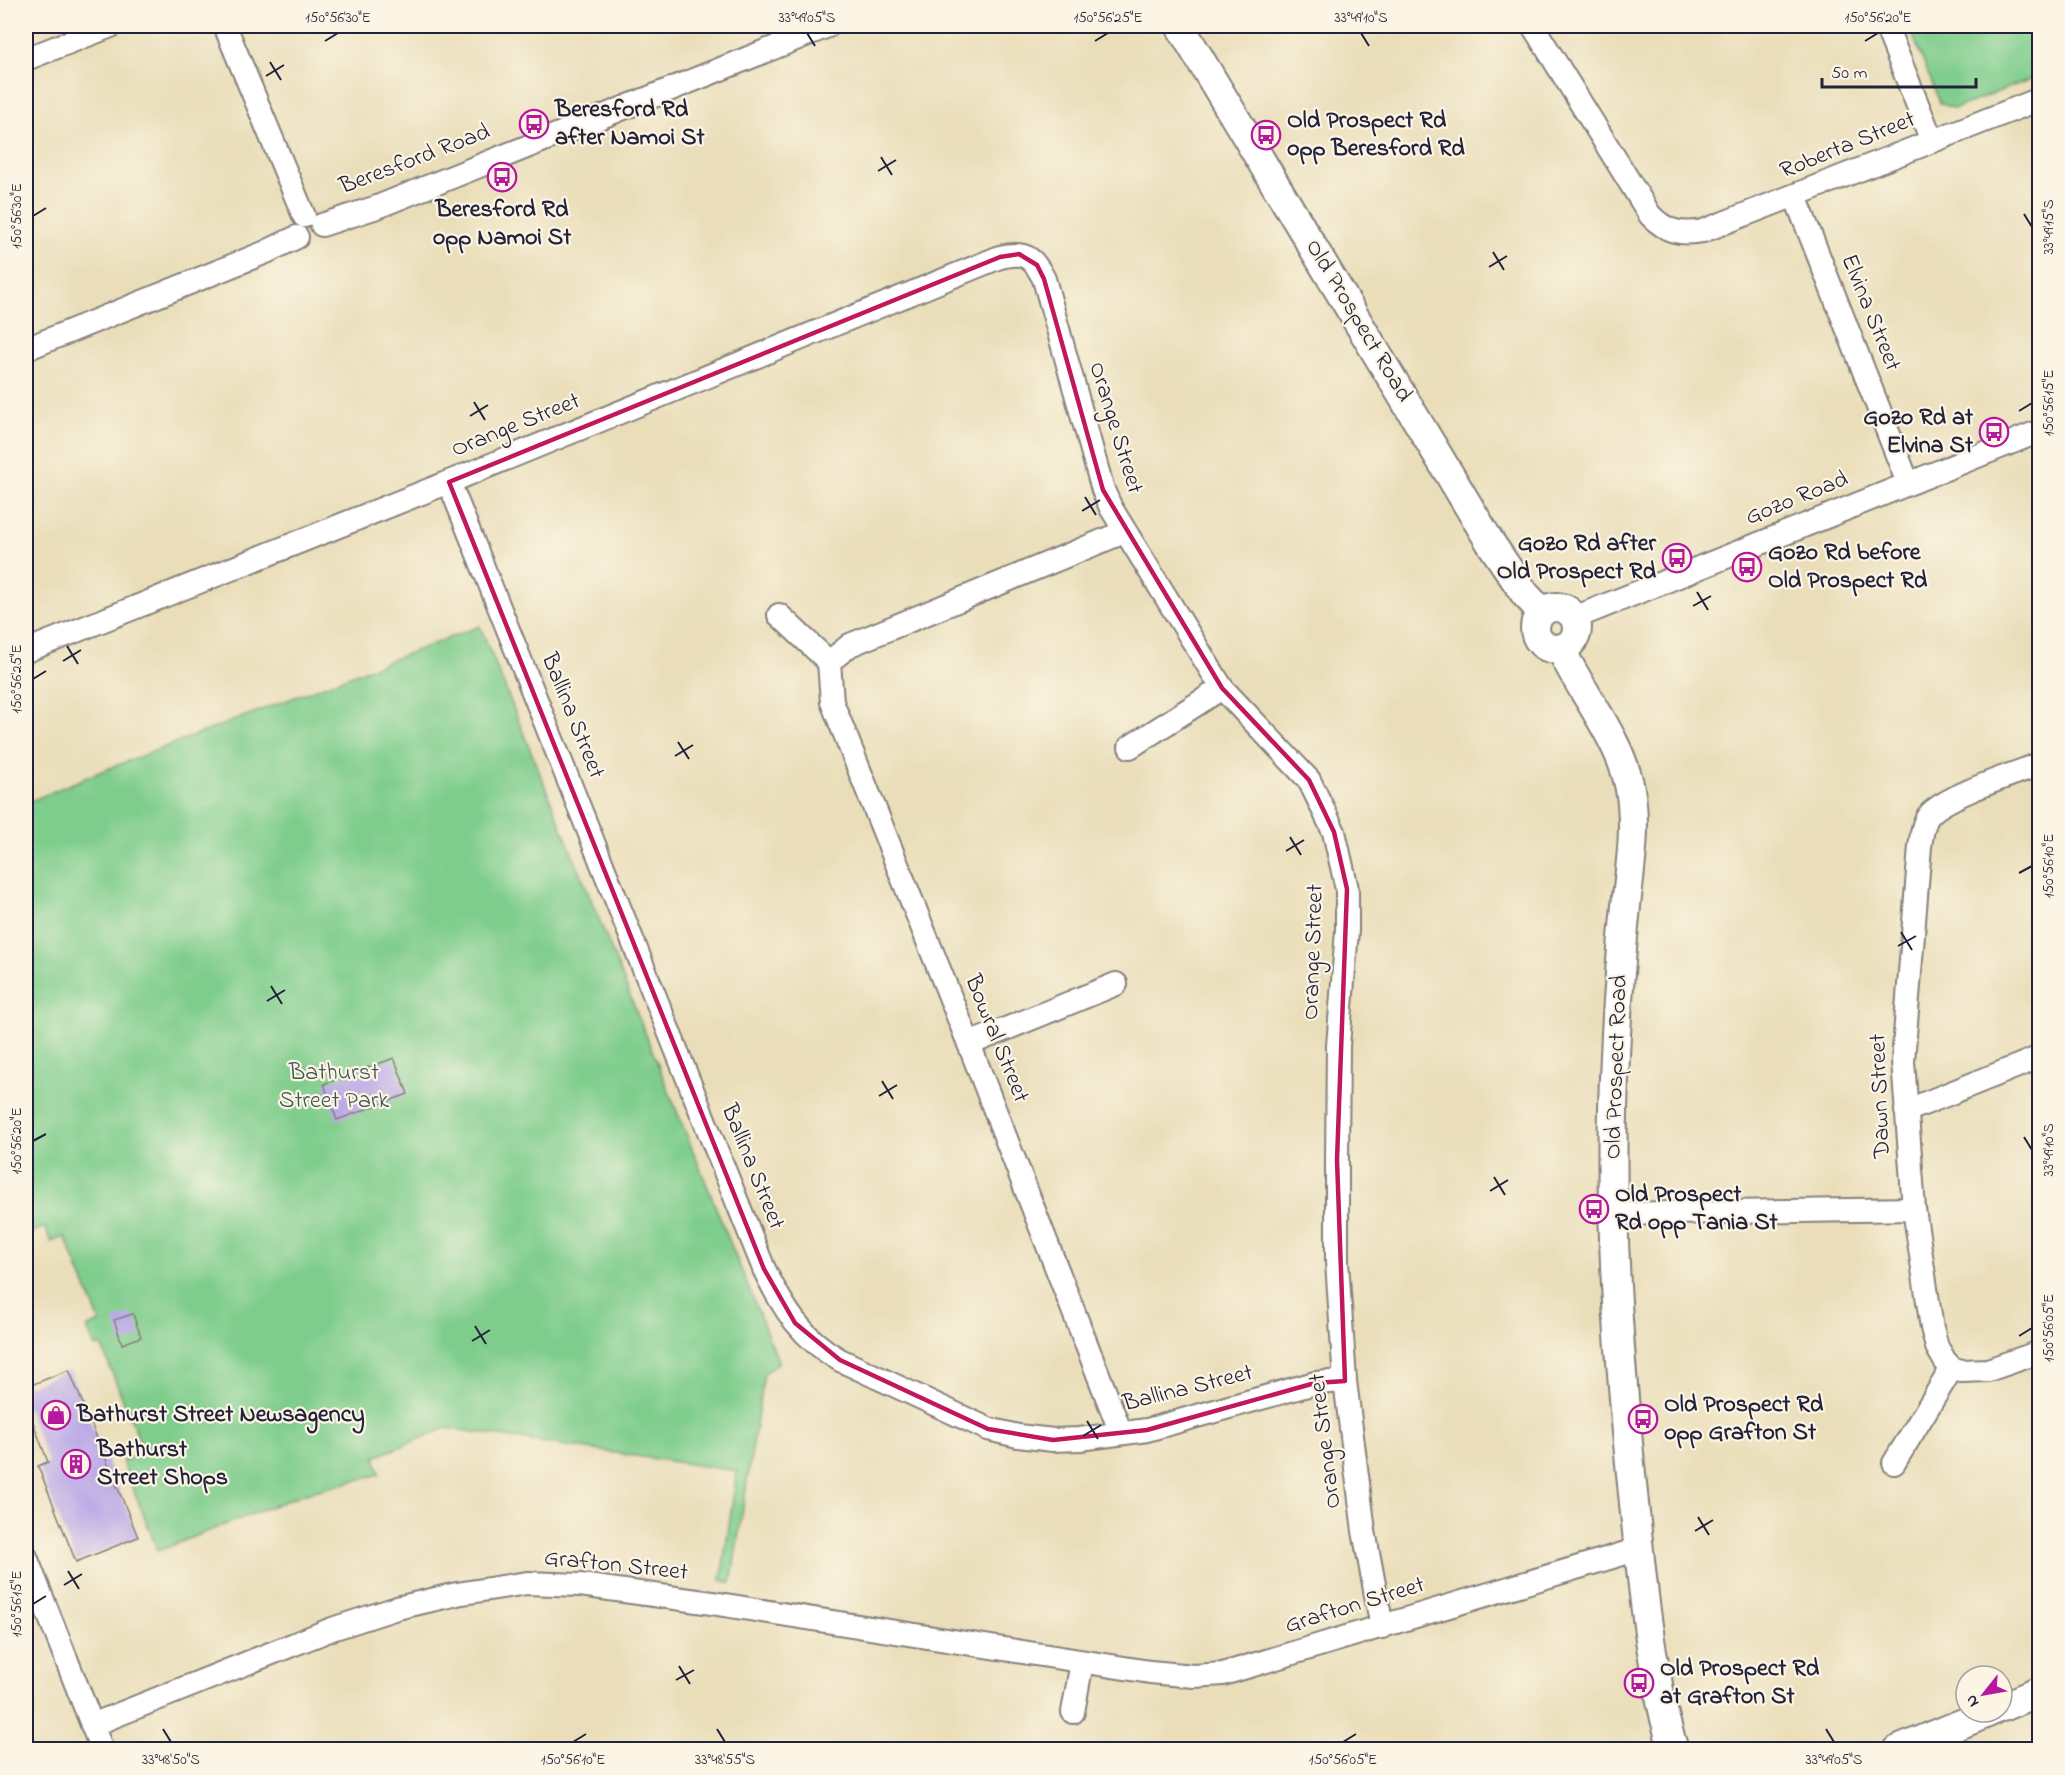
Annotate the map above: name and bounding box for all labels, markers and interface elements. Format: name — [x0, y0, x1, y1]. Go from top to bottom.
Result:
text: 150°56'30"E — [305, 7, 371, 29]
text: 33°49'05"S — [779, 7, 836, 29]
text: 150°56'25"E — [1073, 7, 1143, 29]
text: 33°49'10"S — [1334, 7, 1388, 29]
text: 150°56'20"E — [1844, 7, 1912, 29]
scale bar — [1822, 51, 1976, 89]
text: 50 m — [1831, 61, 1868, 87]
place label: Beresford Rd after Namoi St — [554, 93, 705, 156]
street label: Roberta Street — [1775, 103, 1921, 189]
place label: Old Prospect Rd opp Beresford Rd — [1287, 104, 1465, 167]
bus stop icon: Beresford Rd after Namoi St — [518, 108, 550, 140]
street label: Beresford Road — [334, 115, 496, 205]
bus stop icon: Old Prospect Rd opp Beresford Rd — [1250, 119, 1282, 151]
bus stop icon: Beresford Rd opp Namoi St — [486, 161, 518, 193]
text: 150°56'30"E — [6, 183, 28, 249]
place label: Beresford Rd opp Namoi St — [433, 193, 572, 256]
text: 33°49'15"S — [2038, 199, 2060, 255]
street label: Old Prospect Road — [1295, 233, 1421, 410]
street label: Elvina Street — [1831, 249, 1909, 377]
street label: Orange Street — [1078, 358, 1152, 498]
text: 150°56'15"E — [2038, 370, 2060, 436]
street label: Orange Street — [446, 384, 586, 468]
place label: Gozo Rd at Elvina St — [1863, 401, 1974, 464]
bus stop icon: Gozo Rd at Elvina St — [1978, 416, 2010, 448]
street label: Gozo Road — [1740, 462, 1854, 536]
place label: Gozo Rd after Old Prospect Rd — [1497, 527, 1657, 590]
place label: Gozo Rd before Old Prospect Rd — [1768, 536, 1928, 599]
bus stop icon: Gozo Rd after Old Prospect Rd — [1661, 542, 1693, 574]
bus stop icon: Gozo Rd before Old Prospect Rd — [1731, 551, 1763, 583]
text: 150°56'25"E — [6, 644, 28, 714]
street label: Ballina Street — [531, 647, 613, 784]
text: 150°56'10"E — [2038, 834, 2060, 898]
street label: Orange Street — [1294, 883, 1334, 1021]
street label: Bowral Street — [954, 969, 1038, 1108]
street label: Old Prospect Road — [1596, 974, 1638, 1160]
street label: Dawn Street — [1861, 1033, 1901, 1160]
park label: Bathurst Street Park — [279, 1056, 389, 1119]
street label: Ballina Street — [711, 1098, 793, 1235]
text: 150°56'20"E — [6, 1107, 28, 1175]
text: 33°49'10"S — [2038, 1123, 2060, 1177]
place label: Old Prospect Rd opp Tania St — [1615, 1178, 1779, 1241]
bus stop icon: Old Prospect Rd opp Tania St — [1578, 1193, 1610, 1225]
text: 150°56'05"E — [2038, 1294, 2060, 1362]
street label: Ballina Street — [1118, 1356, 1257, 1422]
street label: Orange Street — [1300, 1371, 1352, 1511]
place label: Old Prospect Rd opp Grafton St — [1664, 1388, 1824, 1451]
place label: Bathurst Street Newsagency — [76, 1398, 365, 1434]
shop icon: Bathurst Street Newsagency — [40, 1399, 72, 1431]
bus stop icon: Old Prospect Rd opp Grafton St — [1627, 1403, 1659, 1435]
place label: Bathurst Street Shops — [96, 1433, 228, 1496]
building icon: Bathurst Street Shops — [60, 1448, 92, 1480]
street label: Grafton Street — [542, 1541, 690, 1591]
street label: Grafton Street — [1281, 1568, 1429, 1644]
text: 150°56'15"E — [6, 1571, 28, 1637]
place label: Old Prospect Rd at Grafton St — [1660, 1652, 1820, 1715]
north arrow — [1954, 1664, 2014, 1724]
bus stop icon: Old Prospect Rd at Grafton St — [1623, 1667, 1655, 1699]
text: N — [1960, 1690, 1986, 1712]
text: 33°48'50"S — [142, 1749, 200, 1771]
text: 150°56'10"E — [541, 1749, 605, 1771]
text: 33°48'55"S — [695, 1749, 755, 1771]
text: 150°56'05"E — [1309, 1749, 1377, 1771]
text: 33°49'05"S — [1806, 1749, 1863, 1771]

